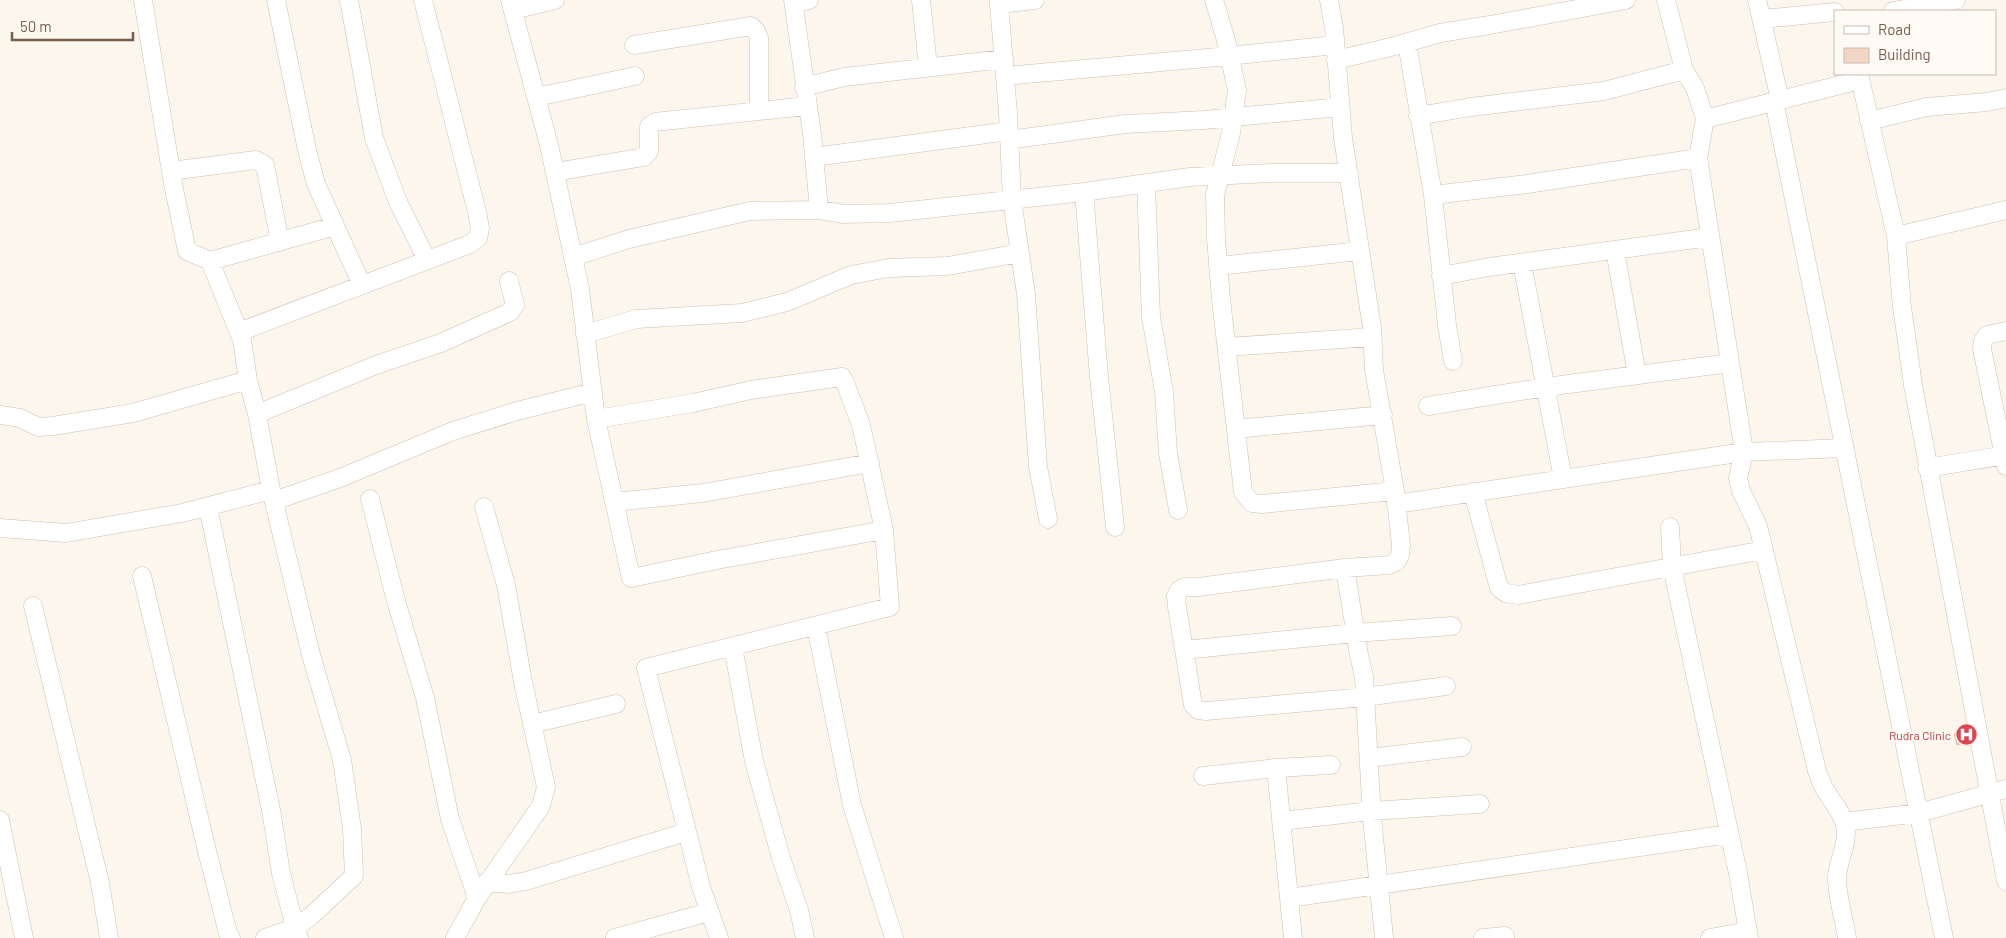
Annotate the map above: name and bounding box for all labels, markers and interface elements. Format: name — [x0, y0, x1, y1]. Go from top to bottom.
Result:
scale bar — [12, 10, 134, 42]
legend — [1834, 10, 1996, 75]
text: 50 m — [20, 17, 52, 35]
text: Road — [1878, 20, 1911, 38]
text: Building — [1878, 45, 1931, 63]
hospital icon: Rudra Clinic — [1955, 723, 1979, 747]
place label: Rudra Clinic — [1889, 728, 1951, 742]

